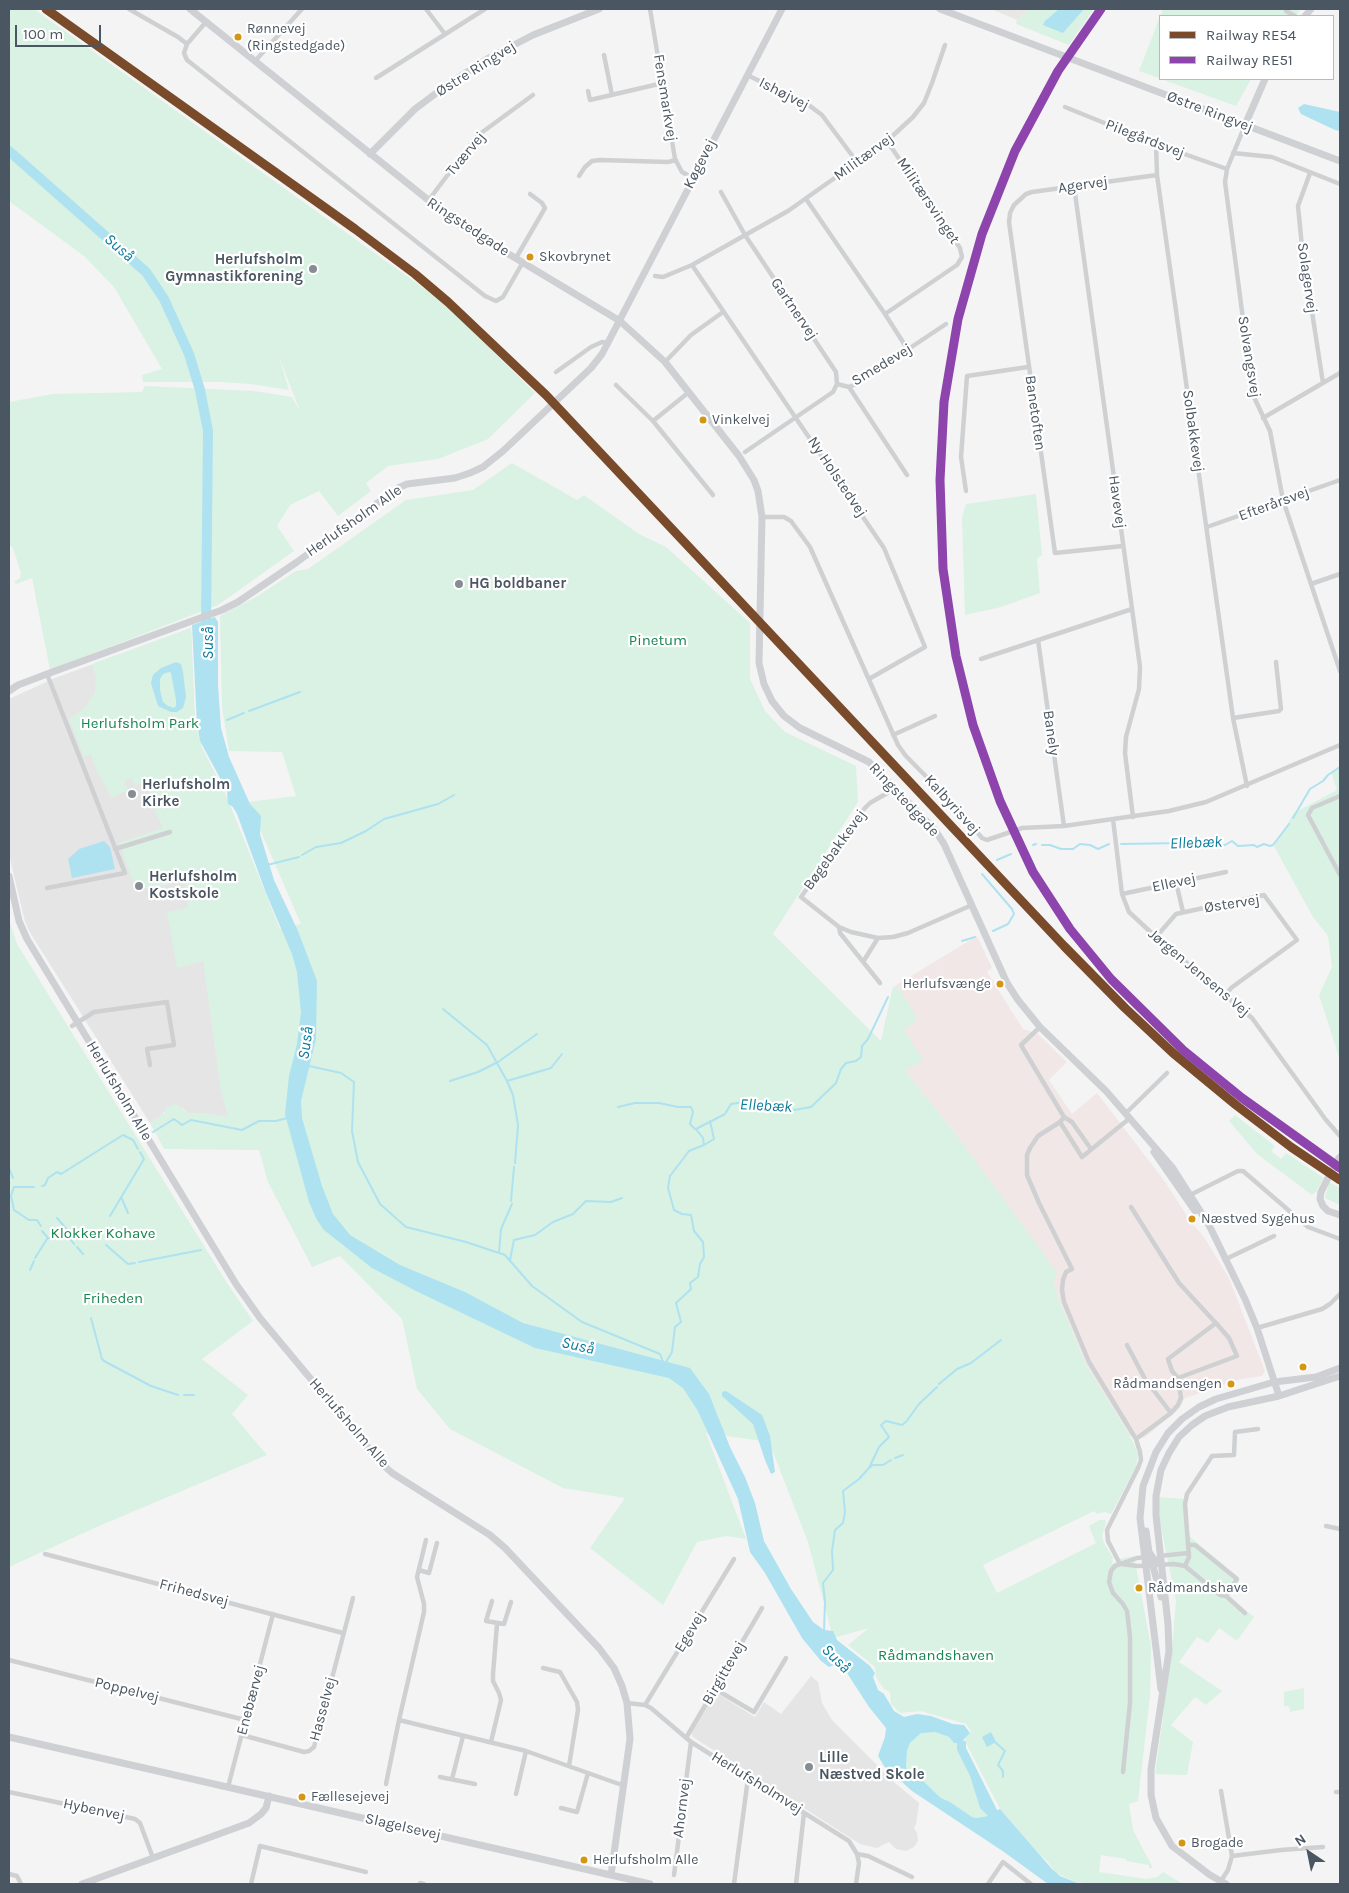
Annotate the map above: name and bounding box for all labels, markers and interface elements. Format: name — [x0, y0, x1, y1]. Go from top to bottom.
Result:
scale bar — [18, 15, 104, 47]
legend — [1159, 15, 1334, 80]
place label: Rønnevej (Ringstedgade) — [247, 21, 345, 54]
text: 100 m — [23, 25, 63, 43]
text: Railway RE54 — [1206, 26, 1296, 44]
marker: Rønnevej (Ringstedgade) — [233, 32, 243, 42]
street label: Østre Ringvej — [433, 37, 519, 101]
text: Railway RE51 — [1206, 51, 1293, 69]
street label: Fensmarkvej — [649, 53, 681, 143]
street label: Ishøjvej — [756, 74, 812, 114]
street label: Østre Ringvej — [1164, 87, 1256, 137]
street label: Pilegårdsvej — [1103, 116, 1187, 162]
street label: Tværvej — [442, 128, 490, 180]
street label: Militærvej — [831, 129, 897, 185]
street label: Køgevej — [680, 136, 720, 192]
street label: Militærsvinget — [892, 154, 964, 248]
street label: Agervej — [1057, 173, 1109, 197]
street label: Ringstedgade — [423, 194, 513, 260]
water label: Suså — [100, 230, 138, 266]
street label: Solagervej — [1293, 241, 1321, 315]
place label: Skovbrynet — [539, 249, 611, 265]
place label: Herlufsholm Gymnastikforening — [165, 251, 303, 286]
marker: Skovbrynet — [525, 252, 535, 262]
marker: Herlufsholm Gymnastikforening — [307, 263, 319, 275]
street label: Gartnervej — [767, 274, 821, 344]
street label: Solvangsvej — [1234, 315, 1264, 399]
street label: Smedevej — [849, 340, 915, 390]
street label: Banetoften — [1021, 374, 1049, 452]
street label: Solbakkevej — [1178, 389, 1208, 473]
place label: Vinkelvej — [712, 412, 770, 428]
marker: Vinkelvej — [698, 415, 708, 425]
street label: Ny Holstedvej — [803, 433, 871, 521]
street label: Havevej — [1104, 474, 1130, 530]
street label: Herlufsholm Alle — [303, 481, 405, 561]
street label: Efterårsvej — [1236, 483, 1312, 525]
place label: HG boldbaner — [469, 575, 566, 593]
marker: HG boldbaner — [453, 578, 465, 590]
water label: Suså — [198, 626, 218, 660]
park label: Pinetum — [629, 632, 687, 650]
street label: Banely — [1039, 709, 1063, 757]
park label: Herlufsholm Park — [81, 715, 199, 733]
street label: Ringstedgade — [865, 759, 943, 841]
street label: Kalbyrisvej — [920, 771, 984, 839]
place label: Herlufsholm Kirke — [142, 776, 230, 811]
marker: Herlufsholm Kirke — [126, 788, 138, 800]
street label: Bøgebakkevej — [800, 806, 870, 894]
water label: Ellebæk — [1169, 832, 1223, 854]
place label: Herlufsholm Kostskole — [149, 868, 237, 903]
street label: Ellevej — [1150, 870, 1198, 896]
marker: Herlufsholm Kostskole — [133, 880, 145, 892]
street label: Østervej — [1203, 891, 1261, 917]
street label: Jørgen Jensens Vej — [1144, 925, 1254, 1021]
place label: Herlufsvænge — [903, 976, 991, 992]
marker: Herlufsvænge — [995, 979, 1005, 989]
water label: Suså — [294, 1025, 318, 1061]
street label: Herlufsholm Alle — [82, 1038, 156, 1144]
water label: Ellebæk — [739, 1095, 793, 1117]
place label: Næstved Sygehus — [1201, 1211, 1315, 1227]
marker: Næstved Sygehus — [1187, 1214, 1197, 1224]
park label: Klokker Kohave — [51, 1225, 155, 1243]
park label: Friheden — [83, 1290, 143, 1308]
water label: Suså — [560, 1333, 596, 1359]
unlabelled marker — [1298, 1362, 1308, 1372]
street label: Herlufsholm Alle — [305, 1375, 393, 1471]
place label: Rådmandsengen — [1113, 1376, 1222, 1392]
marker: Rådmandsengen — [1226, 1379, 1236, 1389]
street label: Frihedsvej — [157, 1575, 231, 1611]
place label: Rådmandshave — [1148, 1580, 1248, 1596]
marker: Rådmandshave — [1134, 1583, 1144, 1593]
street label: Egevej — [671, 1608, 709, 1656]
street label: Birgittevej — [698, 1638, 750, 1708]
water label: Suså — [818, 1641, 854, 1677]
park label: Rådmandshaven — [878, 1647, 994, 1665]
street label: Enebærvej — [233, 1663, 269, 1737]
street label: Poppelvej — [93, 1673, 161, 1707]
street label: Hasselvej — [306, 1675, 340, 1743]
street label: Herlufsholmvej — [708, 1748, 806, 1818]
place label: Lille Næstved Skole — [819, 1749, 925, 1784]
marker: Lille Næstved Skole — [803, 1761, 815, 1773]
street label: Ahornvej — [669, 1777, 695, 1839]
place label: Fællesejevej — [311, 1789, 390, 1805]
marker: Fællesejevej — [297, 1792, 307, 1802]
street label: Hybenvej — [62, 1795, 126, 1825]
street label: Slagelsevej — [363, 1810, 443, 1844]
north arrow — [1284, 1828, 1334, 1878]
text: N — [1291, 1830, 1309, 1850]
place label: Brogade — [1191, 1835, 1244, 1851]
marker: Brogade — [1177, 1838, 1187, 1848]
place label: Herlufsholm Alle — [593, 1852, 698, 1868]
marker: Herlufsholm Alle — [579, 1855, 589, 1865]

